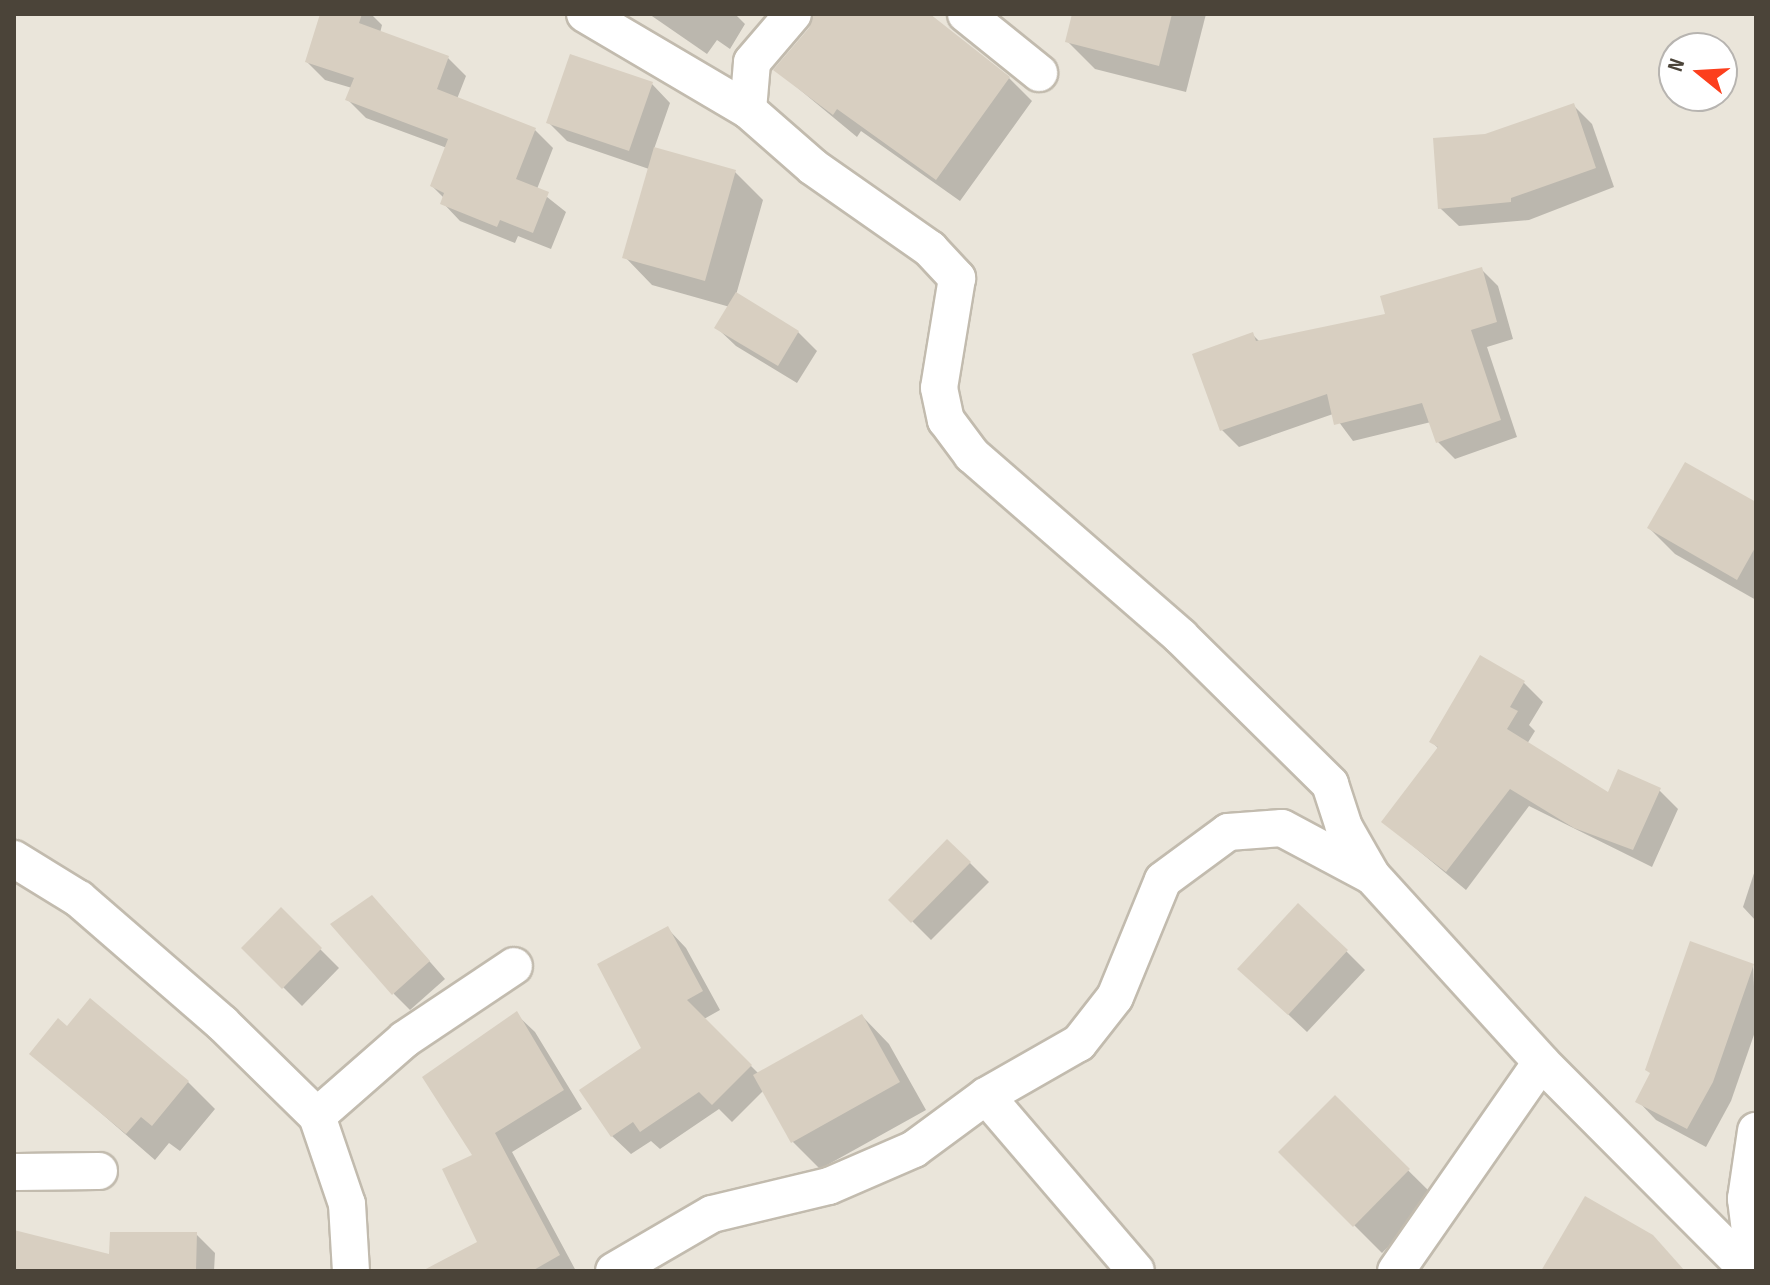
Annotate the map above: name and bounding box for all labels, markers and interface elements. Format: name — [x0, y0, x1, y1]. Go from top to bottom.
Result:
north arrow — [1658, 32, 1738, 112]
text: N — [1662, 55, 1691, 75]

